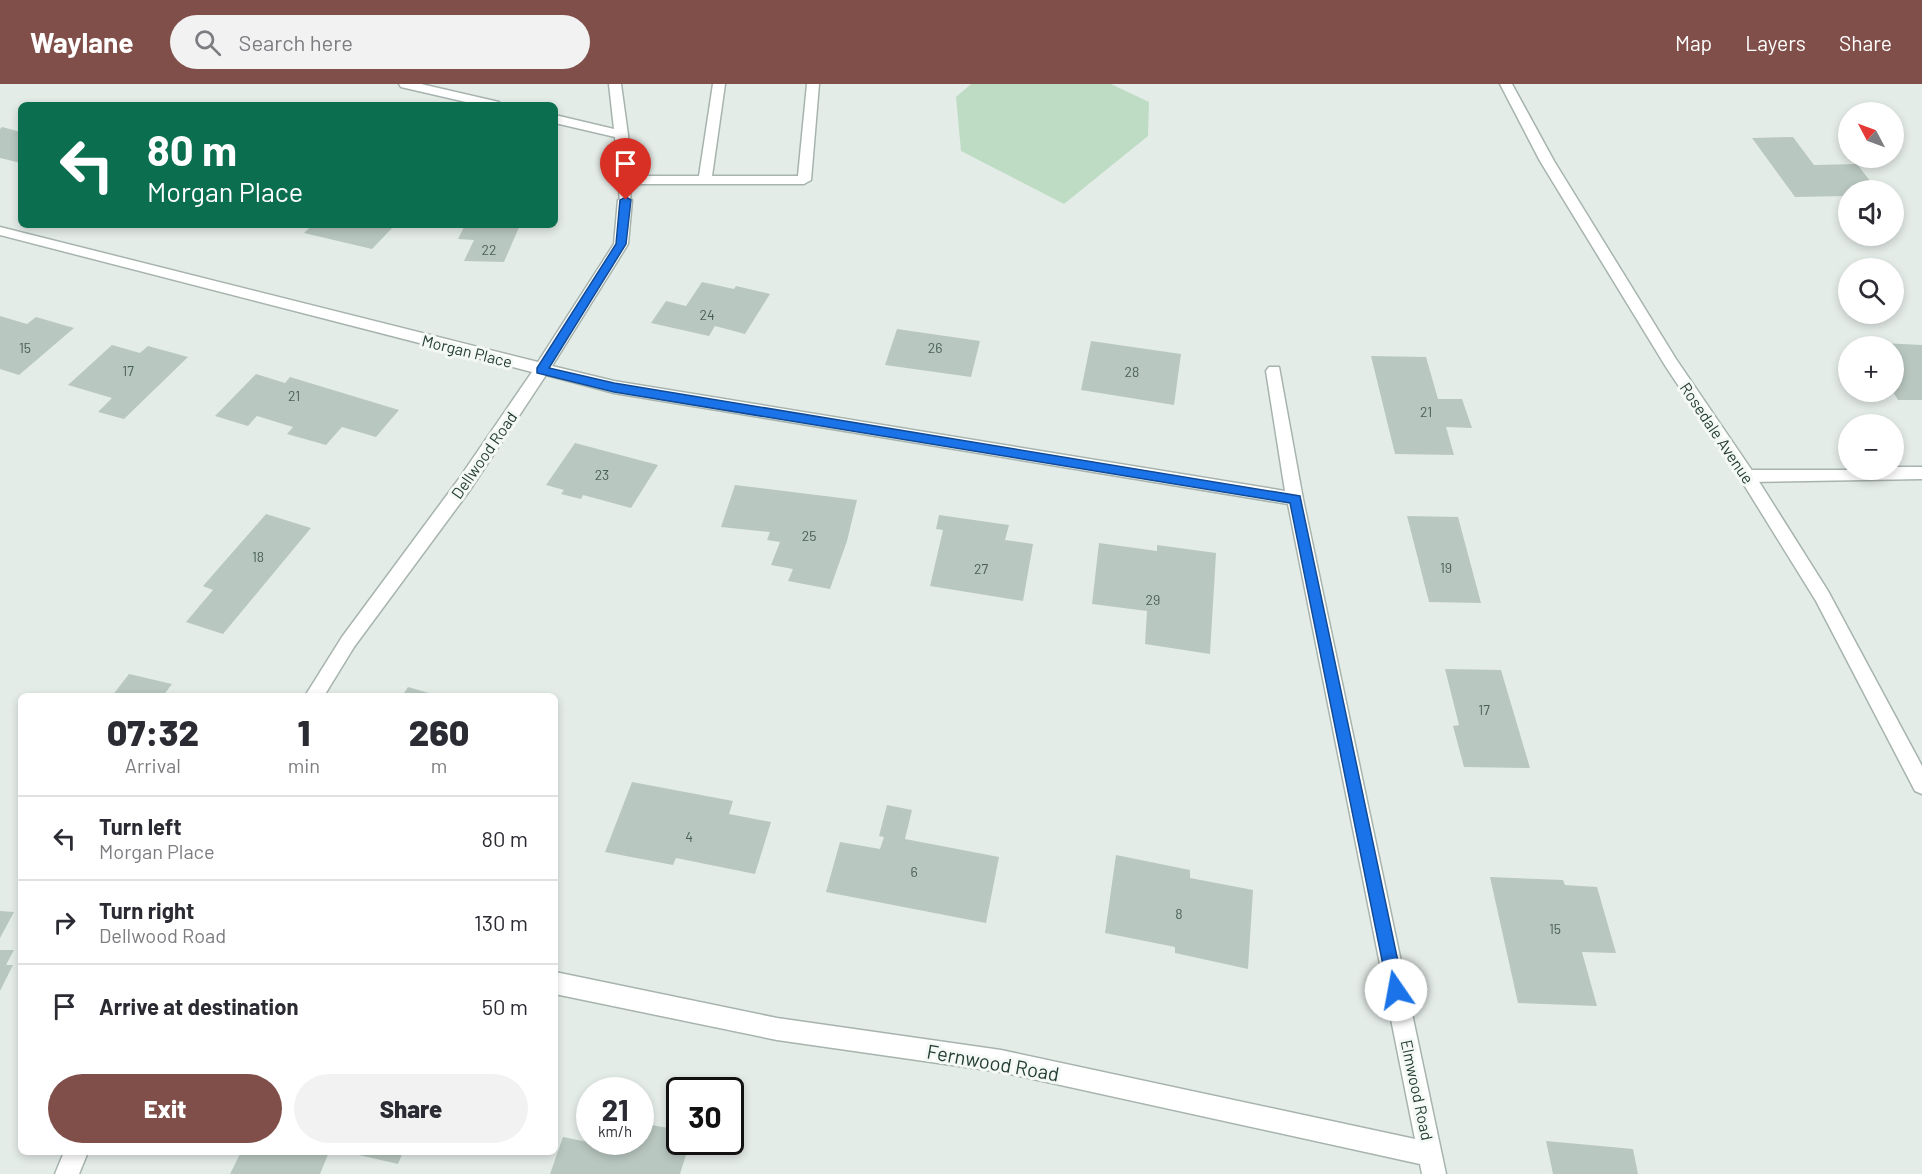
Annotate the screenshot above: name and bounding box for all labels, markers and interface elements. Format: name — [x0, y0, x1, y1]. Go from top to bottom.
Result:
search box — [170, 15, 590, 69]
text: Waylane — [30, 25, 134, 59]
icon: search — [191, 26, 224, 59]
text: Search here — [239, 29, 353, 55]
text: Map — [1675, 30, 1712, 55]
text: Layers — [1745, 30, 1806, 55]
text: Share — [1839, 30, 1892, 55]
north arrow — [1838, 102, 1904, 168]
map controls — [1838, 102, 1904, 480]
text: 80 m — [147, 124, 237, 174]
icon: left — [48, 126, 126, 204]
pin — [600, 138, 651, 200]
icon: arrive — [609, 147, 642, 180]
text: Morgan Place — [147, 175, 303, 207]
button: sound — [1838, 180, 1904, 246]
house number: 22 — [481, 241, 497, 258]
button: search — [1838, 258, 1904, 324]
house number: 24 — [699, 306, 715, 323]
street label: Morgan Place — [420, 330, 514, 371]
button: + — [1838, 336, 1904, 402]
house number: 15 — [19, 339, 31, 356]
house number: 26 — [928, 339, 942, 356]
house number: 17 — [122, 362, 134, 379]
house number: 28 — [1125, 363, 1139, 380]
street label: Rosedale Avenue — [1677, 379, 1758, 487]
house number: 21 — [288, 387, 300, 404]
house number: 21 — [1420, 403, 1432, 420]
street label: Dellwood Road — [447, 408, 521, 502]
button: − — [1838, 414, 1904, 480]
house number: 23 — [595, 466, 609, 483]
house number: 25 — [802, 527, 816, 544]
house number: 18 — [252, 548, 264, 565]
house number: 19 — [1440, 559, 1452, 576]
house number: 27 — [974, 560, 988, 577]
house number: 29 — [1146, 591, 1160, 608]
house number: 17 — [1478, 701, 1490, 718]
text: 07:32 — [107, 710, 199, 753]
text: 1 — [297, 710, 310, 753]
text: 260 — [409, 710, 469, 753]
text: Arrival — [125, 753, 181, 777]
text: min — [288, 753, 320, 777]
text: m — [431, 753, 447, 777]
text: Turn left — [99, 813, 182, 839]
icon: left — [48, 822, 81, 855]
text: 80 m — [482, 825, 528, 851]
house number: 4 — [685, 828, 693, 845]
text: Morgan Place — [99, 839, 215, 863]
house number: 6 — [910, 863, 918, 880]
text: Turn right — [99, 897, 194, 923]
house number: 8 — [1175, 905, 1183, 922]
icon: right — [48, 906, 81, 939]
text: 130 m — [474, 909, 528, 935]
house number: 15 — [1549, 920, 1561, 937]
text: Dellwood Road — [99, 923, 226, 947]
position arrow — [1364, 958, 1428, 1022]
icon: arrive — [48, 990, 81, 1023]
text: Arrive at destination — [99, 993, 298, 1019]
text: 50 m — [482, 993, 528, 1019]
street label: Elmwood Road — [1398, 1038, 1437, 1142]
street label: Fernwood Road — [925, 1039, 1061, 1085]
button: Exit — [48, 1074, 282, 1143]
button: Share — [294, 1074, 528, 1143]
speed limit sign: 30 — [666, 1077, 744, 1155]
text: 21 — [601, 1091, 629, 1127]
text: km/h — [598, 1122, 632, 1140]

